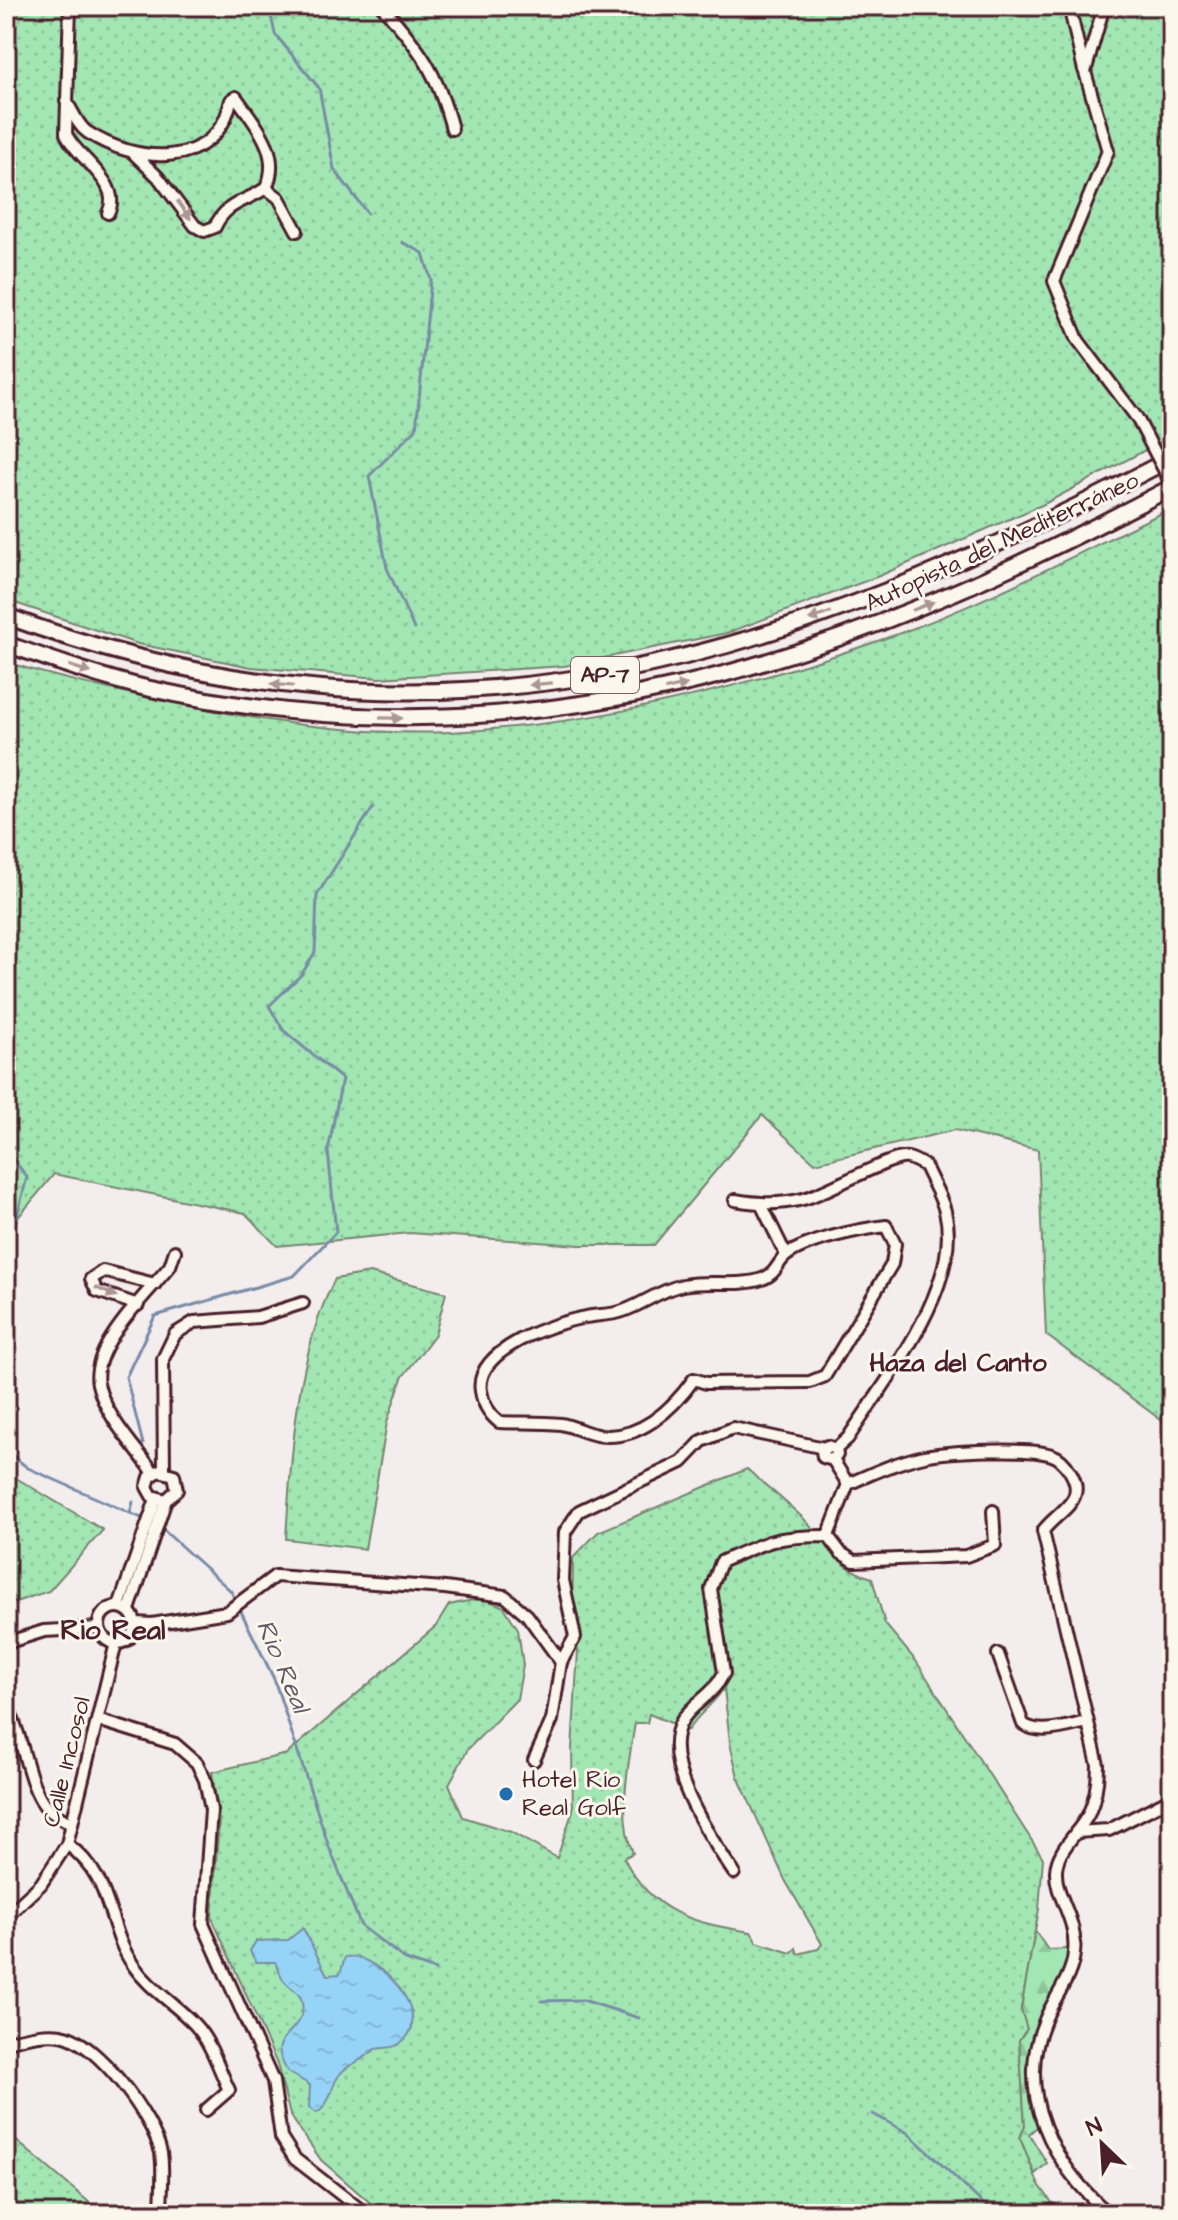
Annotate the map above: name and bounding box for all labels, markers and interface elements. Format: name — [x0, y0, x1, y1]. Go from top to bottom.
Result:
one-way arrow — [176, 199, 192, 221]
street label: Autopista del Mediterráneo — [859, 463, 1145, 621]
one-way arrow — [911, 599, 935, 612]
one-way arrow — [808, 610, 832, 623]
road number: AP-7 — [571, 657, 639, 693]
one-way arrow — [68, 663, 92, 675]
one-way arrow — [528, 678, 553, 691]
one-way arrow — [269, 679, 294, 692]
one-way arrow — [664, 680, 689, 693]
one-way arrow — [379, 712, 404, 725]
one-way arrow — [94, 1286, 118, 1299]
district label: Haza del Canto — [869, 1345, 1047, 1381]
district label: Rio Real — [61, 1611, 165, 1650]
water label: Rio Real — [247, 1614, 320, 1721]
street label: Calle Incosol — [34, 1693, 100, 1831]
place label: Hotel Río Real Golf — [522, 1763, 627, 1825]
marker: Hotel Río Real Golf — [497, 1785, 515, 1803]
north arrow — [1062, 2104, 1142, 2184]
text: N — [1081, 2110, 1107, 2144]

